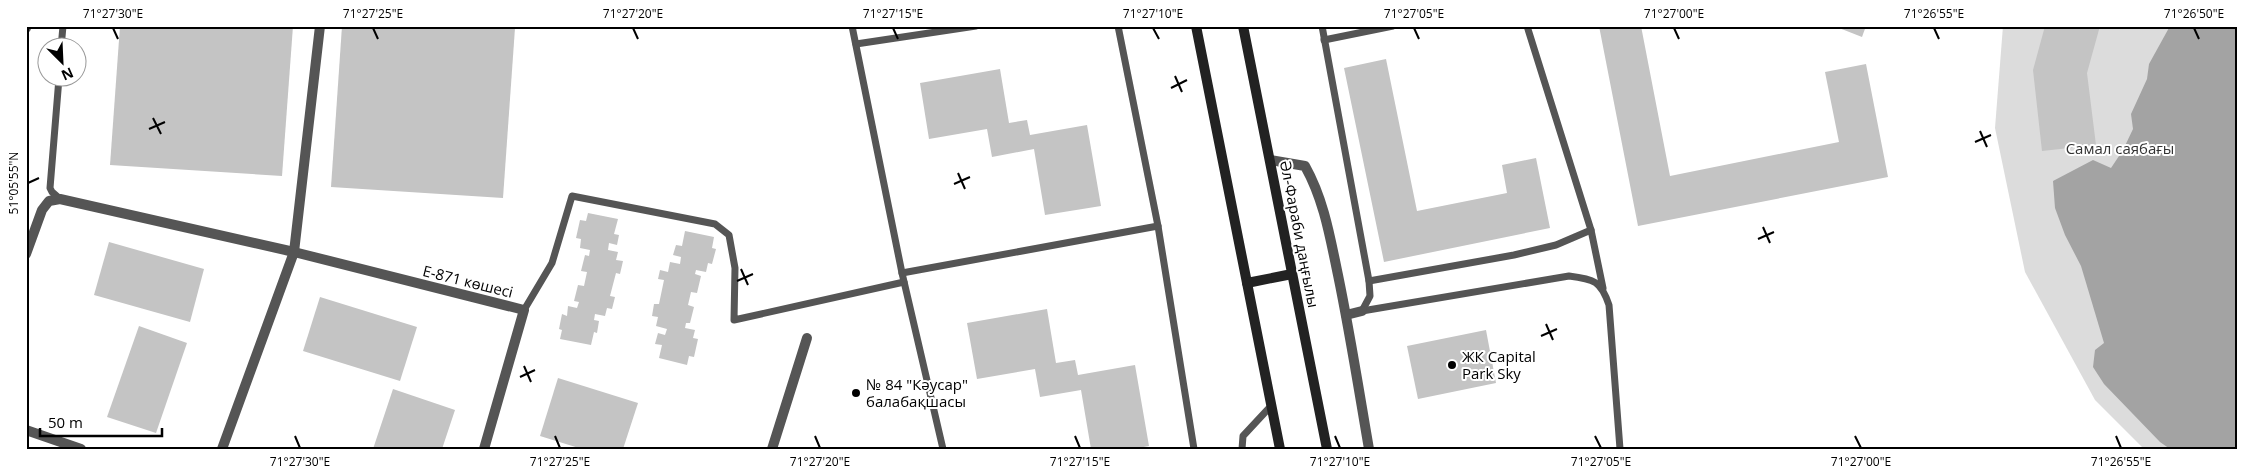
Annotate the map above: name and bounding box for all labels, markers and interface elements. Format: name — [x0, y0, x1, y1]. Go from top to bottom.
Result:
text: 71°27'30"E — [83, 5, 143, 22]
text: 71°27'25"E — [343, 5, 403, 22]
text: 71°27'20"E — [603, 5, 663, 22]
text: 71°27'15"E — [863, 5, 923, 22]
text: 71°27'10"E — [1123, 5, 1183, 22]
text: 71°27'05"E — [1384, 5, 1444, 22]
text: 71°27'00"E — [1644, 5, 1704, 22]
text: 71°26'55"E — [1904, 5, 1964, 22]
text: 71°26'50"E — [2164, 5, 2224, 22]
north arrow — [38, 38, 88, 88]
text: N — [58, 63, 77, 85]
park label: Самал саябағы — [2066, 138, 2174, 158]
text: 51°05'55"N — [5, 152, 22, 214]
street label: Әл-Фараби даңғылы — [1276, 159, 1324, 309]
street label: Е-871 көшесі — [421, 260, 515, 302]
place label: ЖК Capital Park Sky — [1462, 346, 1536, 383]
marker: ЖК Capital Park Sky — [1446, 359, 1458, 371]
place label: № 84 "Кәусар" балабақшасы — [866, 374, 968, 411]
marker: № 84 "Кәусар" балабақшасы — [850, 387, 862, 399]
scale bar — [40, 405, 162, 437]
text: 50 m — [48, 412, 83, 432]
text: 71°27'30"E — [270, 453, 330, 470]
text: 71°27'25"E — [530, 453, 590, 470]
text: 71°27'20"E — [790, 453, 850, 470]
text: 71°27'15"E — [1050, 453, 1110, 470]
text: 71°27'10"E — [1310, 453, 1370, 470]
text: 71°27'05"E — [1571, 453, 1631, 470]
text: 71°27'00"E — [1831, 453, 1891, 470]
text: 71°26'55"E — [2091, 453, 2151, 470]

